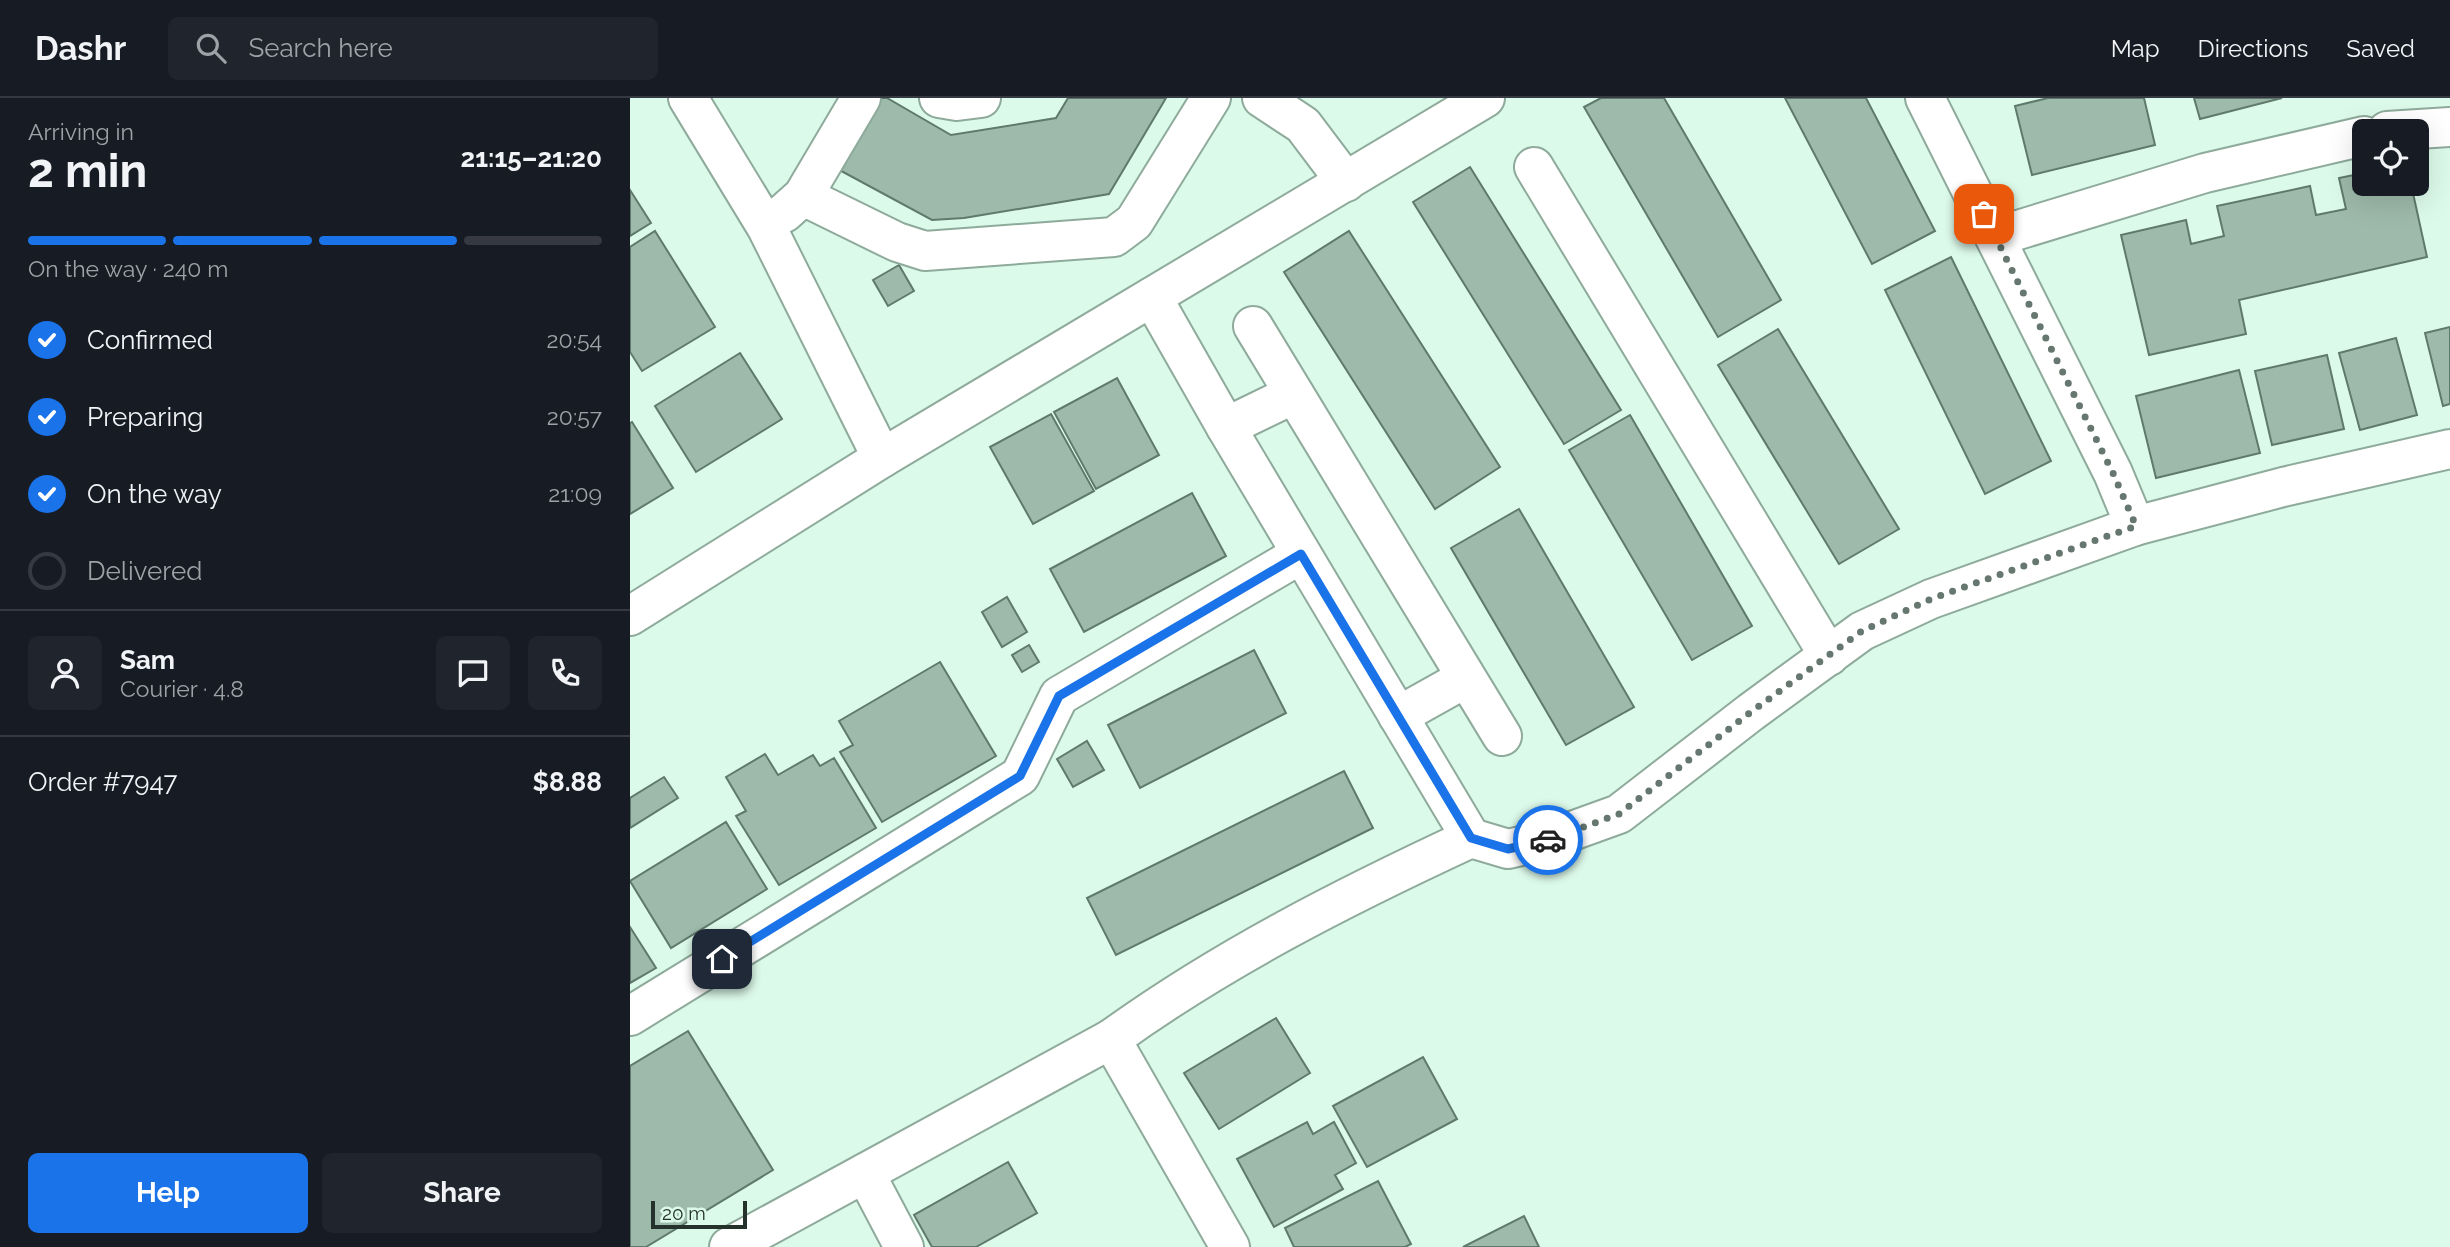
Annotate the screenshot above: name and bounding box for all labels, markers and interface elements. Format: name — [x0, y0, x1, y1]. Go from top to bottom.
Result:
search box — [168, 17, 658, 80]
text: Dashr — [35, 29, 126, 68]
icon: search — [192, 29, 230, 67]
text: Search here — [248, 33, 393, 63]
text: Map — [2111, 34, 2160, 63]
text: Directions — [2198, 34, 2308, 63]
text: Saved — [2346, 34, 2415, 63]
text: Arriving in — [28, 118, 134, 145]
map controls — [2352, 119, 2429, 196]
button: locate — [2352, 119, 2429, 196]
text: 21:15–21:20 — [461, 143, 602, 173]
text: 2 min — [28, 144, 147, 198]
pin — [1954, 184, 2014, 244]
icon: bag — [1965, 195, 2003, 233]
text: On the way · 240 m — [28, 255, 228, 282]
icon: check — [28, 321, 66, 359]
text: Confirmed — [87, 325, 213, 355]
text: 20:54 — [547, 326, 602, 353]
icon: check — [28, 398, 66, 436]
text: Preparing — [87, 402, 203, 432]
text: 20:57 — [547, 403, 602, 430]
icon: check — [28, 475, 66, 513]
text: On the way — [87, 479, 222, 509]
text: 21:09 — [548, 480, 602, 507]
text: Delivered — [87, 556, 202, 586]
button: person — [28, 636, 102, 710]
button: chat — [436, 636, 510, 710]
button: phone — [528, 636, 602, 710]
text: Sam — [120, 645, 175, 675]
text: Courier · 4.8 — [120, 675, 244, 702]
text: Order #7947 — [28, 767, 178, 797]
text: $8.88 — [533, 767, 602, 797]
courier — [1513, 805, 1583, 875]
icon: car — [1529, 821, 1567, 859]
pin — [692, 929, 752, 989]
icon: home — [703, 940, 741, 978]
button: Help — [28, 1153, 308, 1233]
button: Share — [322, 1153, 602, 1233]
scale bar — [651, 1198, 747, 1230]
text: 20 m — [662, 1202, 706, 1224]

